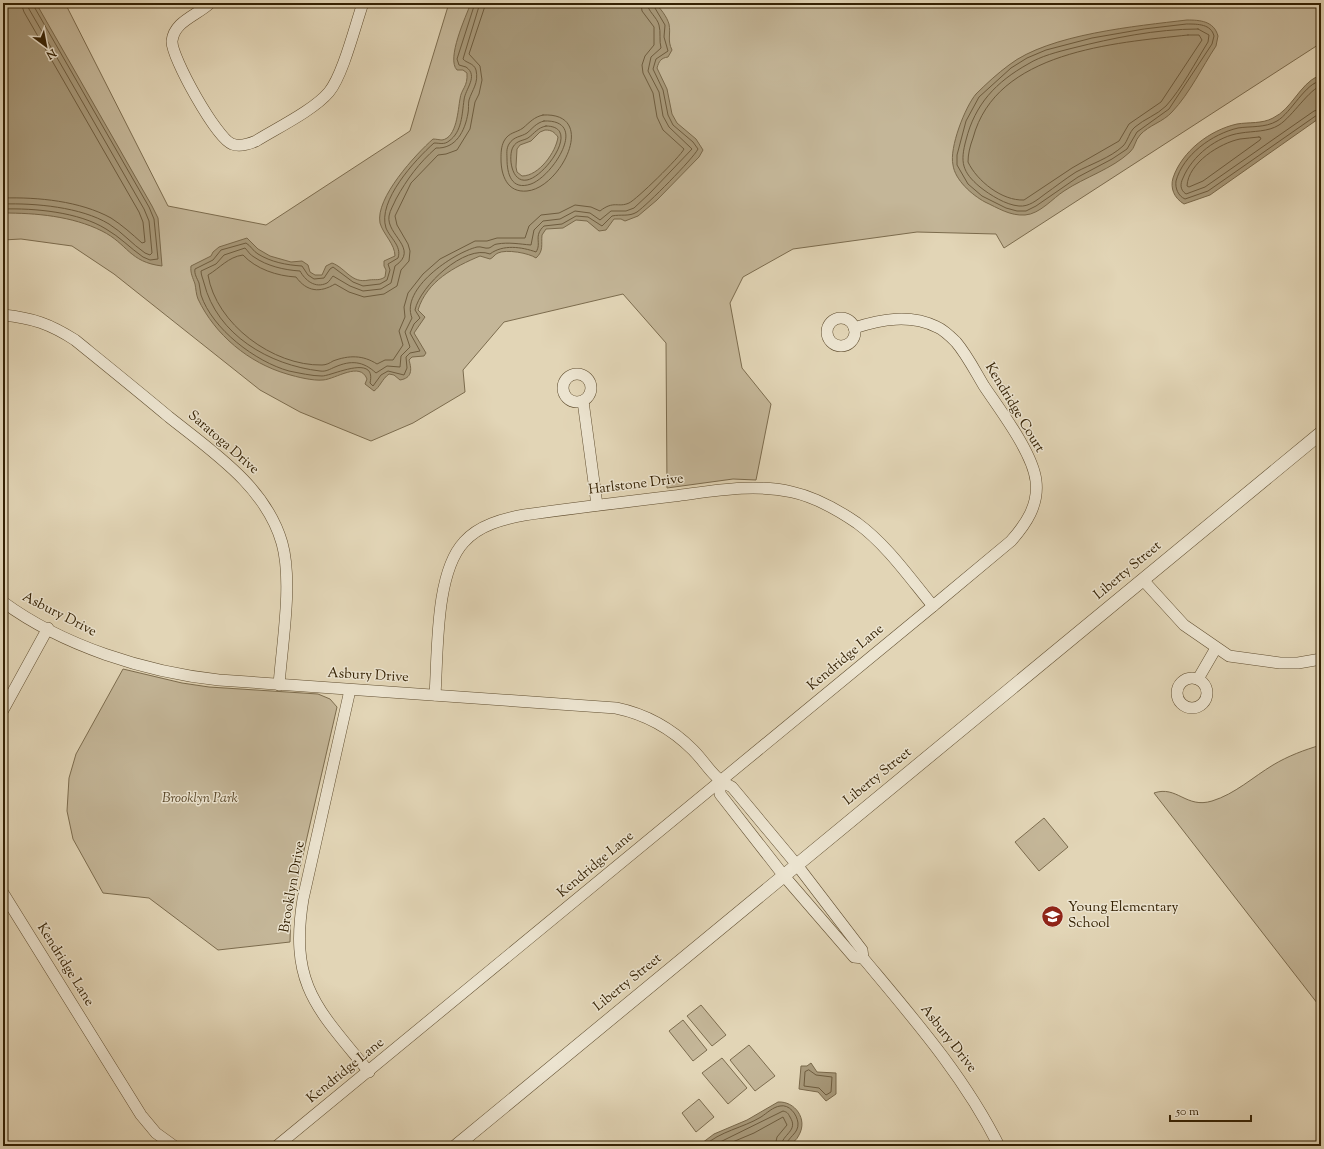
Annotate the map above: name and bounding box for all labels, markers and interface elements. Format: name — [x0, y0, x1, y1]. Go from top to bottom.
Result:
north arrow — [26, 26, 66, 66]
text: N — [43, 44, 60, 63]
street label: Kendridge Court — [979, 359, 1049, 457]
street label: Saratoga Drive — [183, 406, 263, 480]
street label: Harlstone Drive — [587, 469, 685, 501]
street label: Liberty Street — [1090, 537, 1166, 605]
street label: Asbury Drive — [18, 588, 100, 642]
street label: Kendridge Lane — [803, 620, 889, 696]
street label: Asbury Drive — [327, 664, 409, 688]
street label: Liberty Street — [840, 743, 917, 811]
park label: Brooklyn Park — [162, 789, 239, 809]
street label: Kendridge Lane — [553, 827, 639, 903]
street label: Brooklyn Drive — [275, 840, 311, 934]
place label: Young Elementary School — [1068, 898, 1178, 934]
school or university icon: Young Elementary School — [1039, 903, 1065, 929]
street label: Kendridge Lane — [31, 920, 99, 1010]
street label: Liberty Street — [590, 949, 667, 1017]
street label: Asbury Drive — [915, 1001, 981, 1077]
street label: Kendridge Lane — [303, 1033, 389, 1109]
scale bar — [1170, 1097, 1251, 1123]
text: 50 m — [1175, 1103, 1199, 1121]

